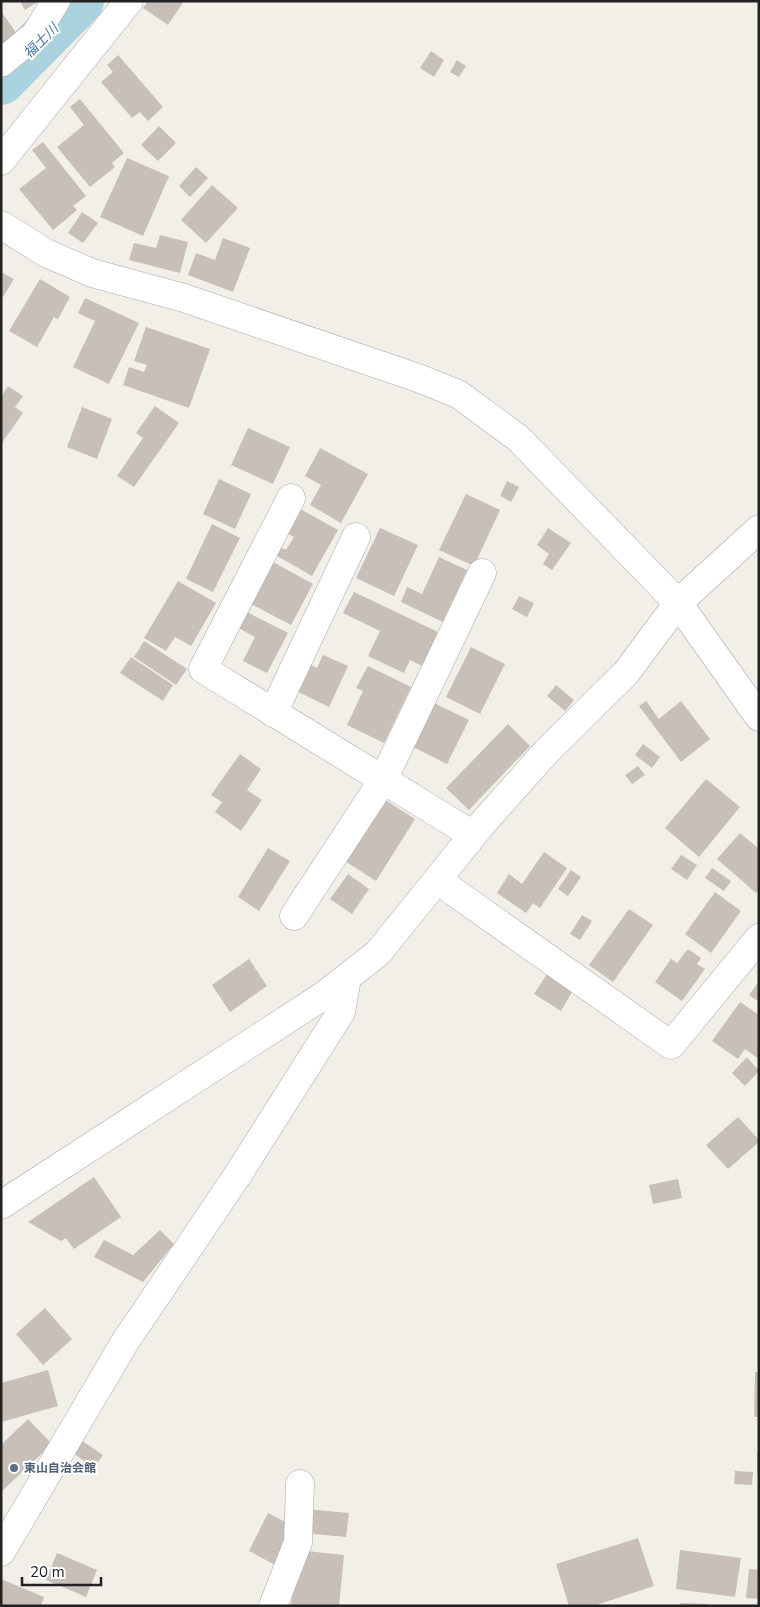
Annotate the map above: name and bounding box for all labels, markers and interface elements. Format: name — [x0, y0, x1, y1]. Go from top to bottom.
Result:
water label: 福士川 — [19, 18, 64, 63]
place label: 東山自治会館 — [24, 1460, 96, 1476]
marker: 東山自治会館 — [8, 1462, 20, 1474]
scale bar — [22, 1554, 101, 1586]
text: 20 m — [30, 1562, 65, 1582]

